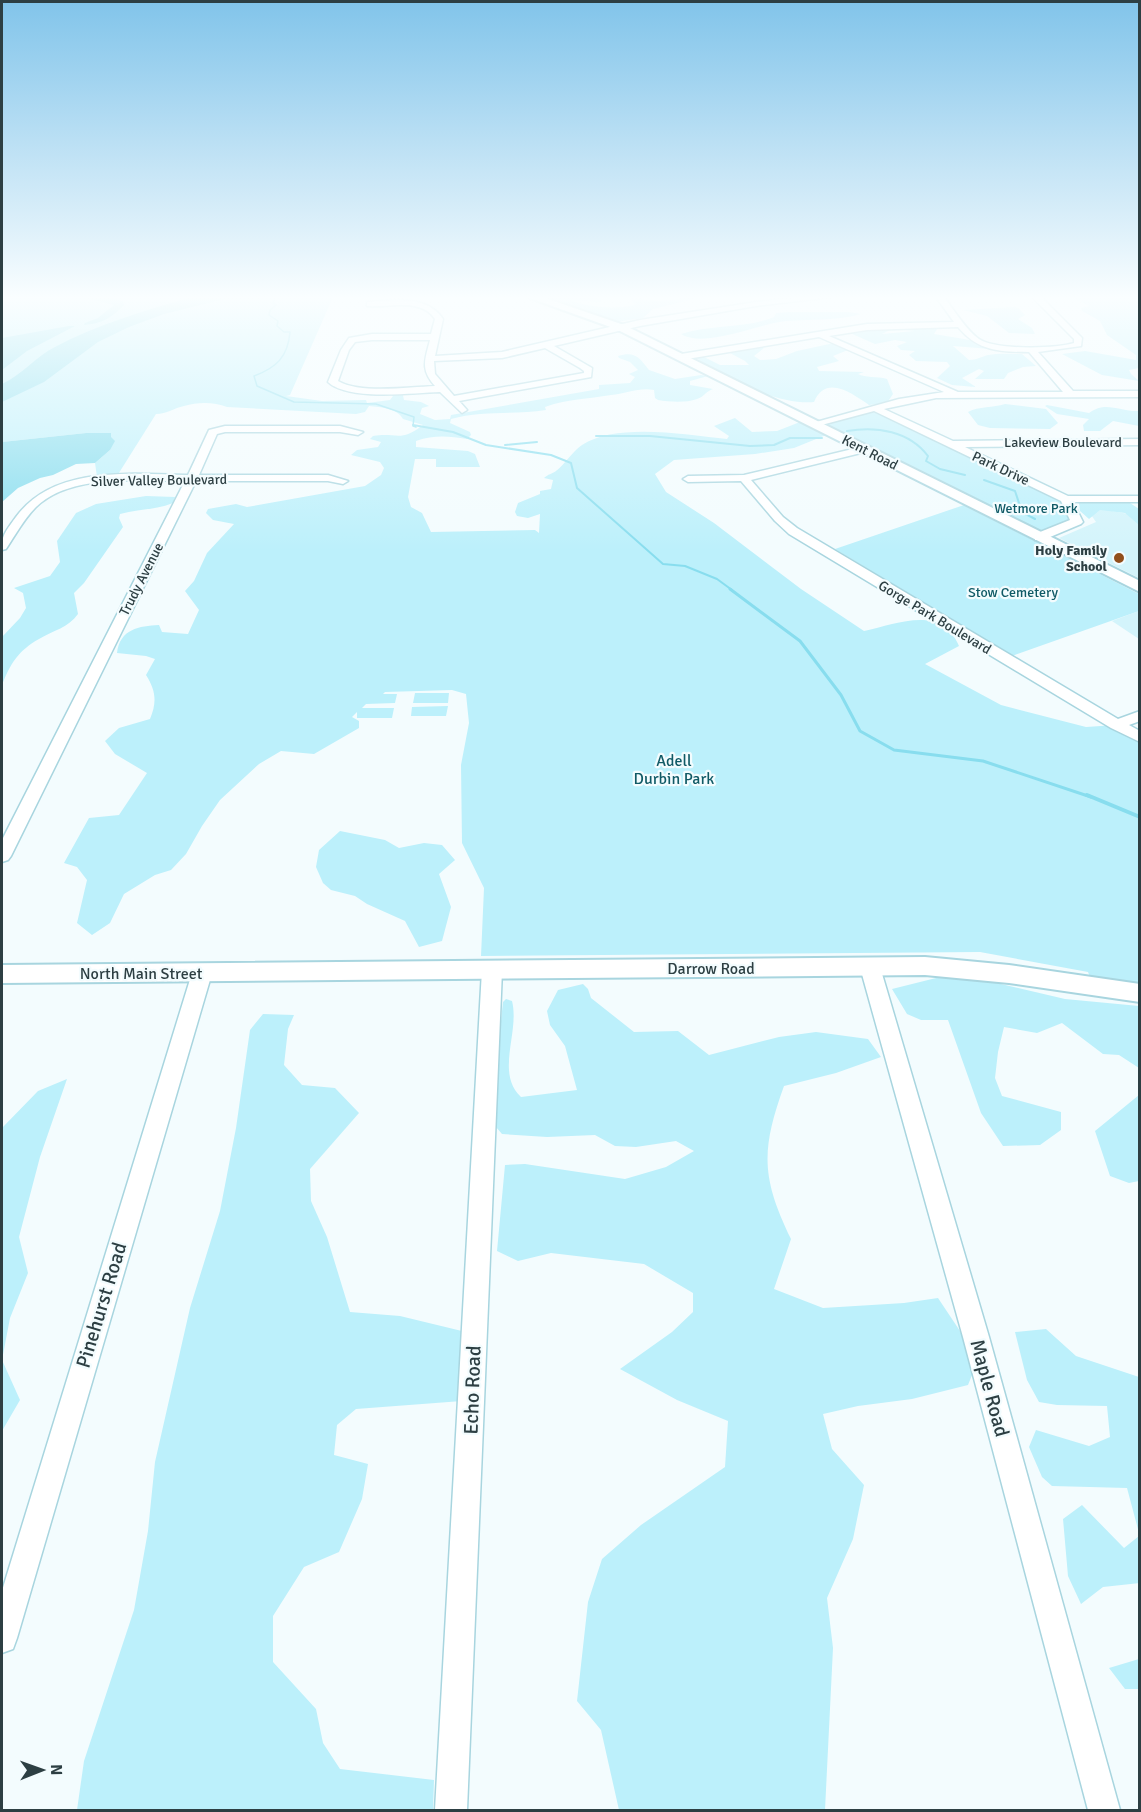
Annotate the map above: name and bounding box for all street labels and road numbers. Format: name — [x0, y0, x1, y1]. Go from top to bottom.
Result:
street label: Kent Road — [839, 431, 901, 474]
street label: Lakeview Boulevard — [1004, 434, 1122, 451]
street label: Park Drive — [969, 448, 1032, 489]
street label: Silver Valley Boulevard — [91, 471, 227, 490]
street label: Trudy Avenue — [116, 540, 167, 619]
street label: Gorge Park Boulevard — [875, 577, 994, 658]
street label: Darrow Road — [667, 959, 755, 979]
street label: North Main Street — [80, 964, 203, 984]
street label: Pinehurst Road — [71, 1239, 132, 1371]
street label: Maple Road — [965, 1337, 1015, 1440]
street label: Echo Road — [458, 1345, 487, 1435]

